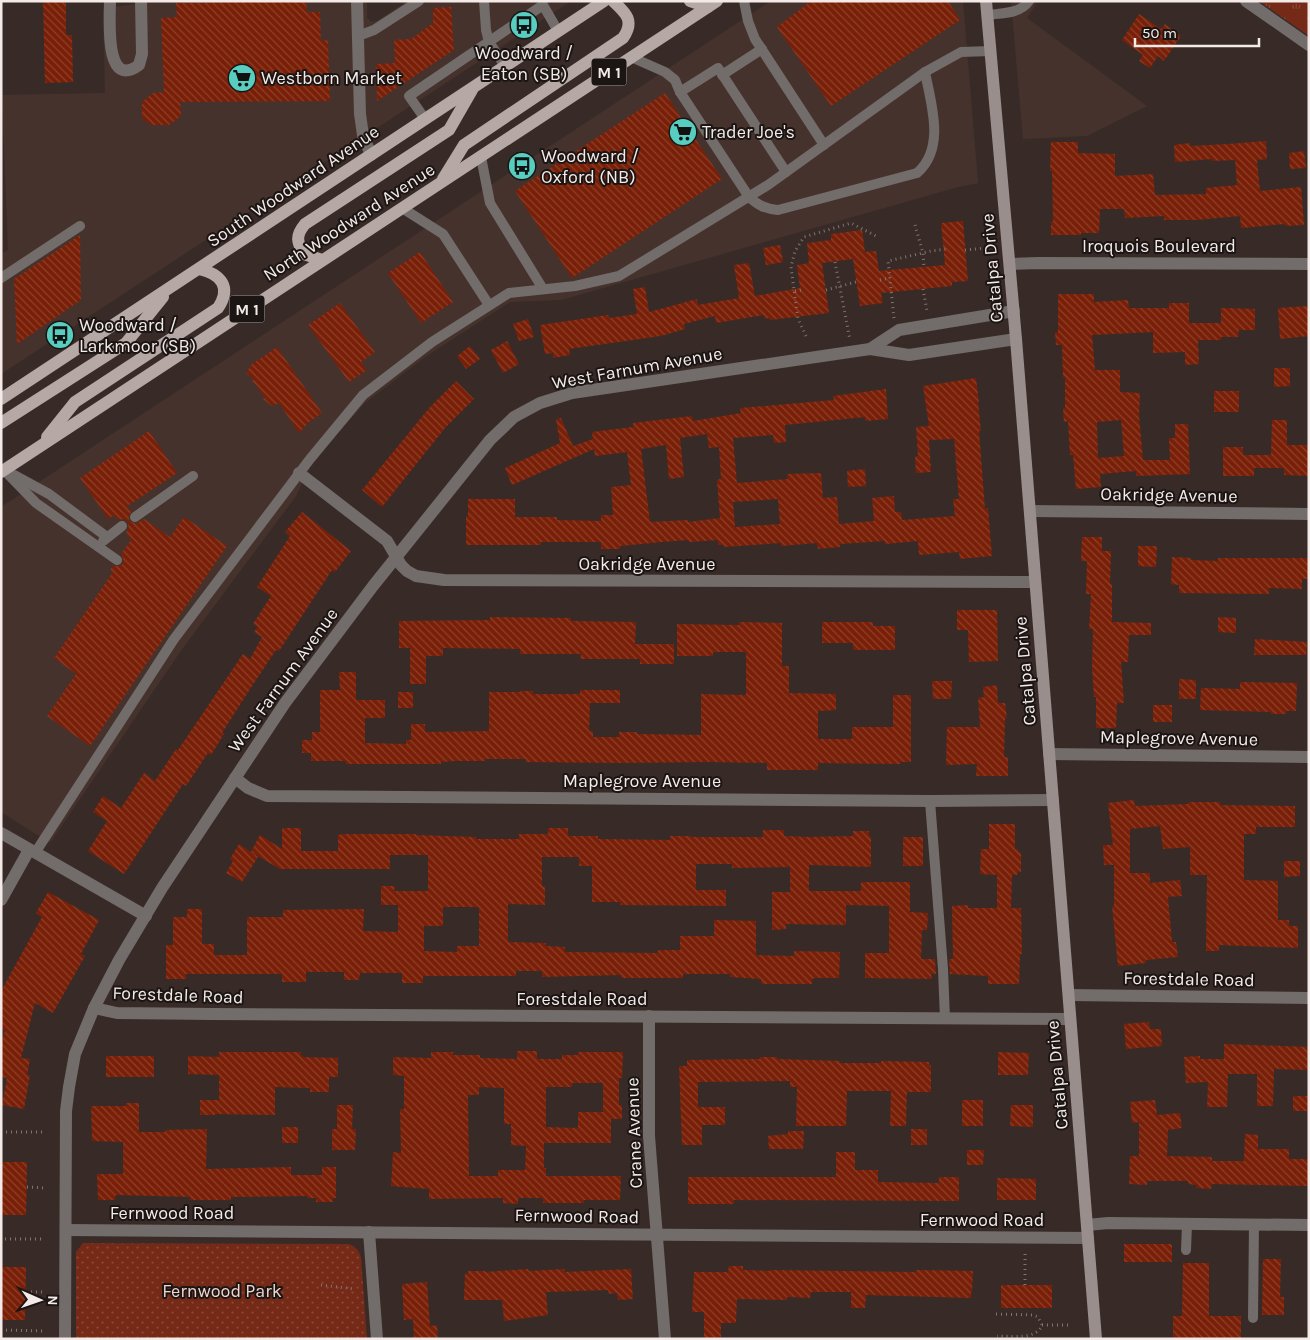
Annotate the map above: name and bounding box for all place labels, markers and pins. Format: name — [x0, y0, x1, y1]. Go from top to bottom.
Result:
bus stop icon: Woodward / Eaton (SB) — [509, 10, 539, 40]
place label: Woodward / Eaton (SB) — [475, 42, 573, 85]
supermarket icon: Westborn Market — [227, 63, 257, 93]
place label: Westborn Market — [261, 67, 402, 89]
supermarket icon: Trader Joe's — [668, 117, 698, 147]
place label: Trader Joe's — [702, 121, 795, 143]
place label: Woodward / Oxford (NB) — [541, 145, 639, 188]
bus stop icon: Woodward / Oxford (NB) — [507, 151, 537, 181]
place label: Woodward / Larkmoor (SB) — [79, 314, 196, 357]
bus stop icon: Woodward / Larkmoor (SB) — [45, 320, 75, 350]

